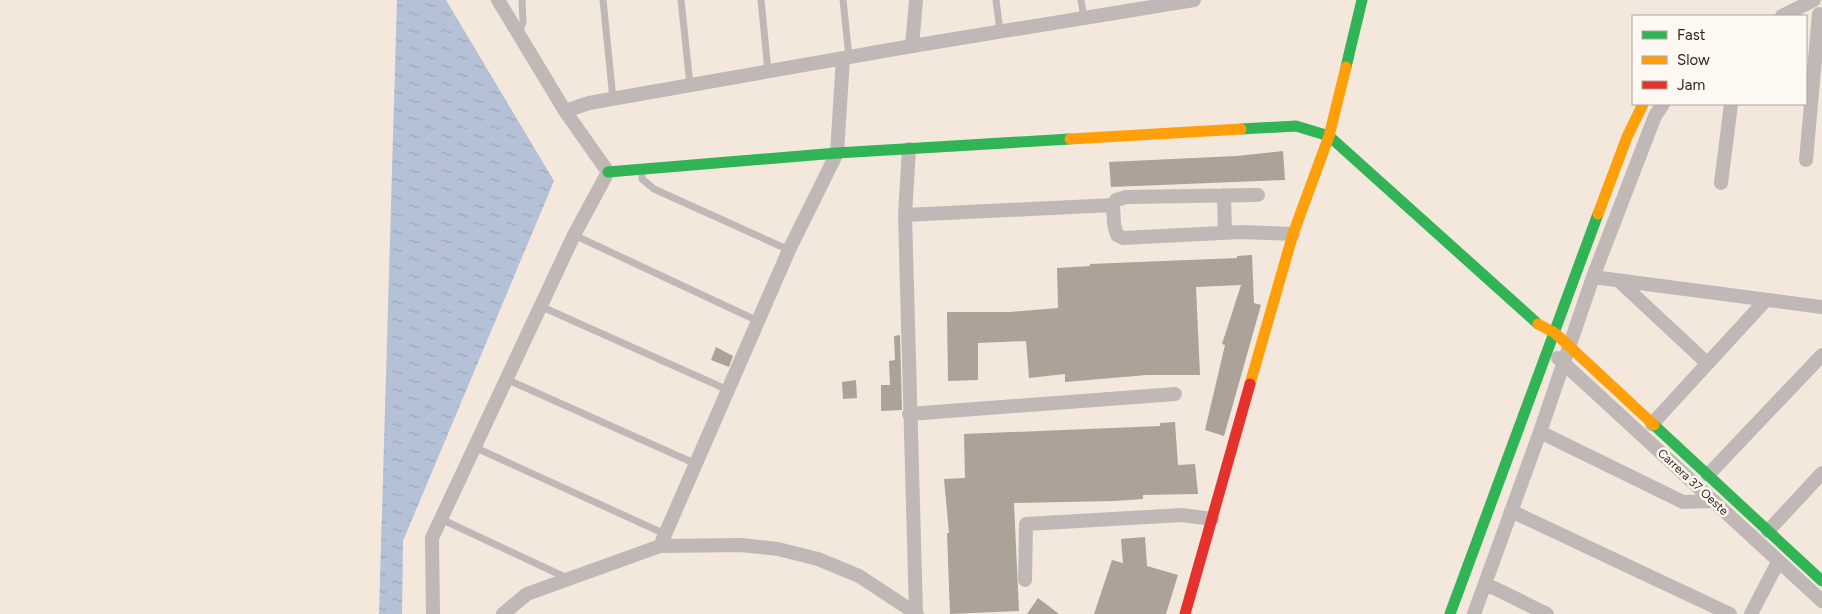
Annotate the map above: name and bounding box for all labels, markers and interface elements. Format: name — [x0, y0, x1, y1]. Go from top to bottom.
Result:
legend — [1632, 15, 1807, 105]
text: Fast — [1677, 26, 1706, 44]
text: Slow — [1677, 51, 1710, 69]
text: Jam — [1677, 76, 1705, 94]
street label: Carrera 37 Oeste — [1655, 446, 1731, 518]

